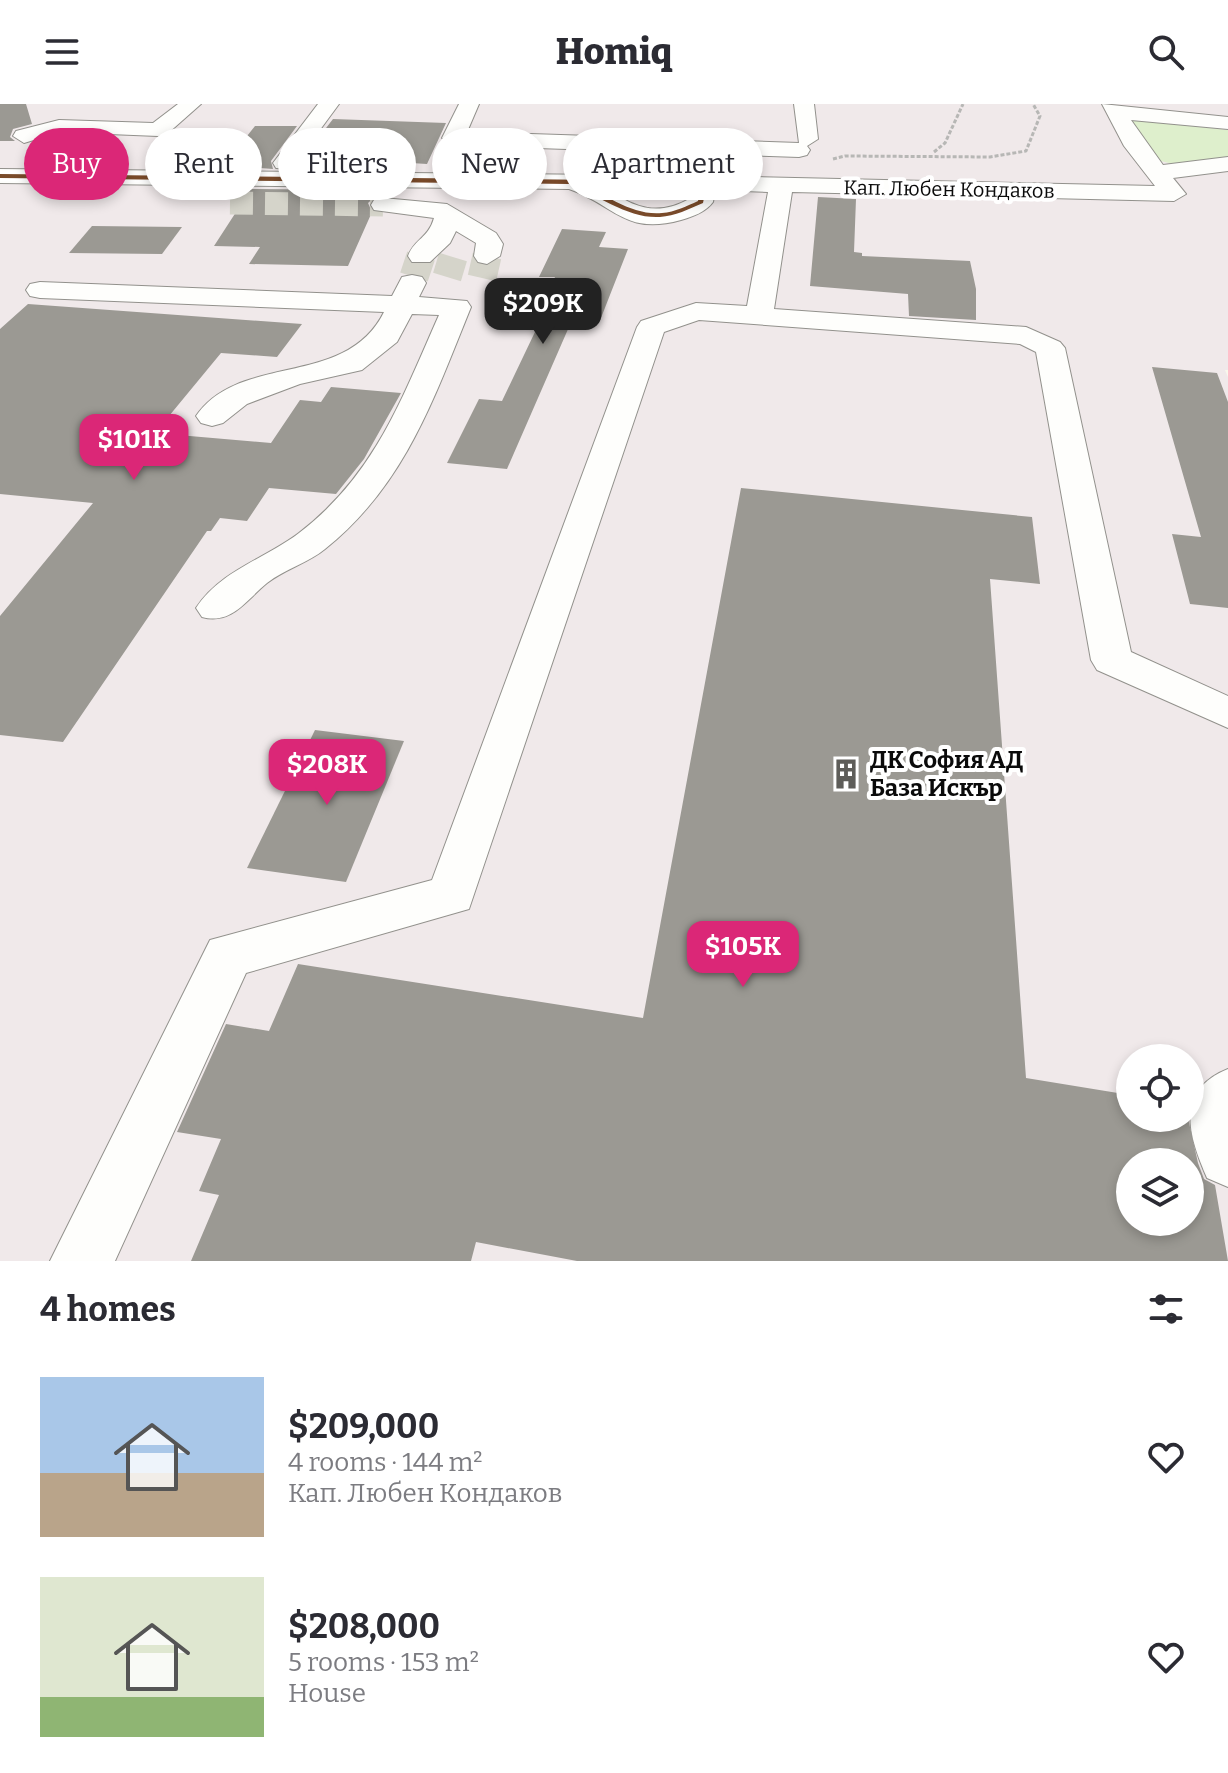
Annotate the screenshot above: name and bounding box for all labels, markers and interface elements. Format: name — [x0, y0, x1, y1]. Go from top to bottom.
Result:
icon: menu — [40, 30, 84, 74]
text: Homiq — [556, 30, 672, 74]
icon: search — [1144, 30, 1188, 74]
chip: Buy — [24, 128, 129, 200]
chip: Rent — [145, 128, 262, 200]
chip: Filters — [278, 128, 416, 200]
chip: New — [432, 128, 547, 200]
chip: Apartment — [563, 128, 763, 200]
street label: Кап. Любен Кондаков — [843, 175, 1055, 203]
pin: $209K — [487, 278, 599, 346]
text: $209K — [503, 288, 583, 319]
pin: $101K — [78, 414, 190, 482]
text: $101K — [97, 424, 171, 455]
pin: $208K — [271, 739, 383, 807]
place label: ДК София АД База Искър — [870, 746, 1023, 802]
text: $208K — [287, 749, 367, 780]
building icon: ДК София АД База Искър — [829, 757, 863, 791]
pin: $105K — [687, 921, 799, 989]
text: $105K — [705, 931, 781, 962]
map controls — [1116, 1044, 1204, 1236]
button: locate — [1116, 1044, 1204, 1132]
button: layers — [1116, 1148, 1204, 1236]
icon: filters — [1144, 1287, 1188, 1331]
text: 4 homes — [40, 1289, 176, 1330]
text: $209,000 — [288, 1406, 439, 1447]
icon: home — [104, 1409, 200, 1505]
icon: heart — [1144, 1435, 1188, 1479]
text: 4 rooms · 144 m² — [288, 1447, 483, 1478]
text: Кап. Любен Кондаков — [288, 1478, 562, 1509]
text: $208,000 — [288, 1606, 440, 1647]
icon: home — [104, 1609, 200, 1705]
icon: heart — [1144, 1635, 1188, 1679]
text: 5 rooms · 153 m² — [288, 1647, 479, 1678]
text: House — [288, 1678, 366, 1709]

